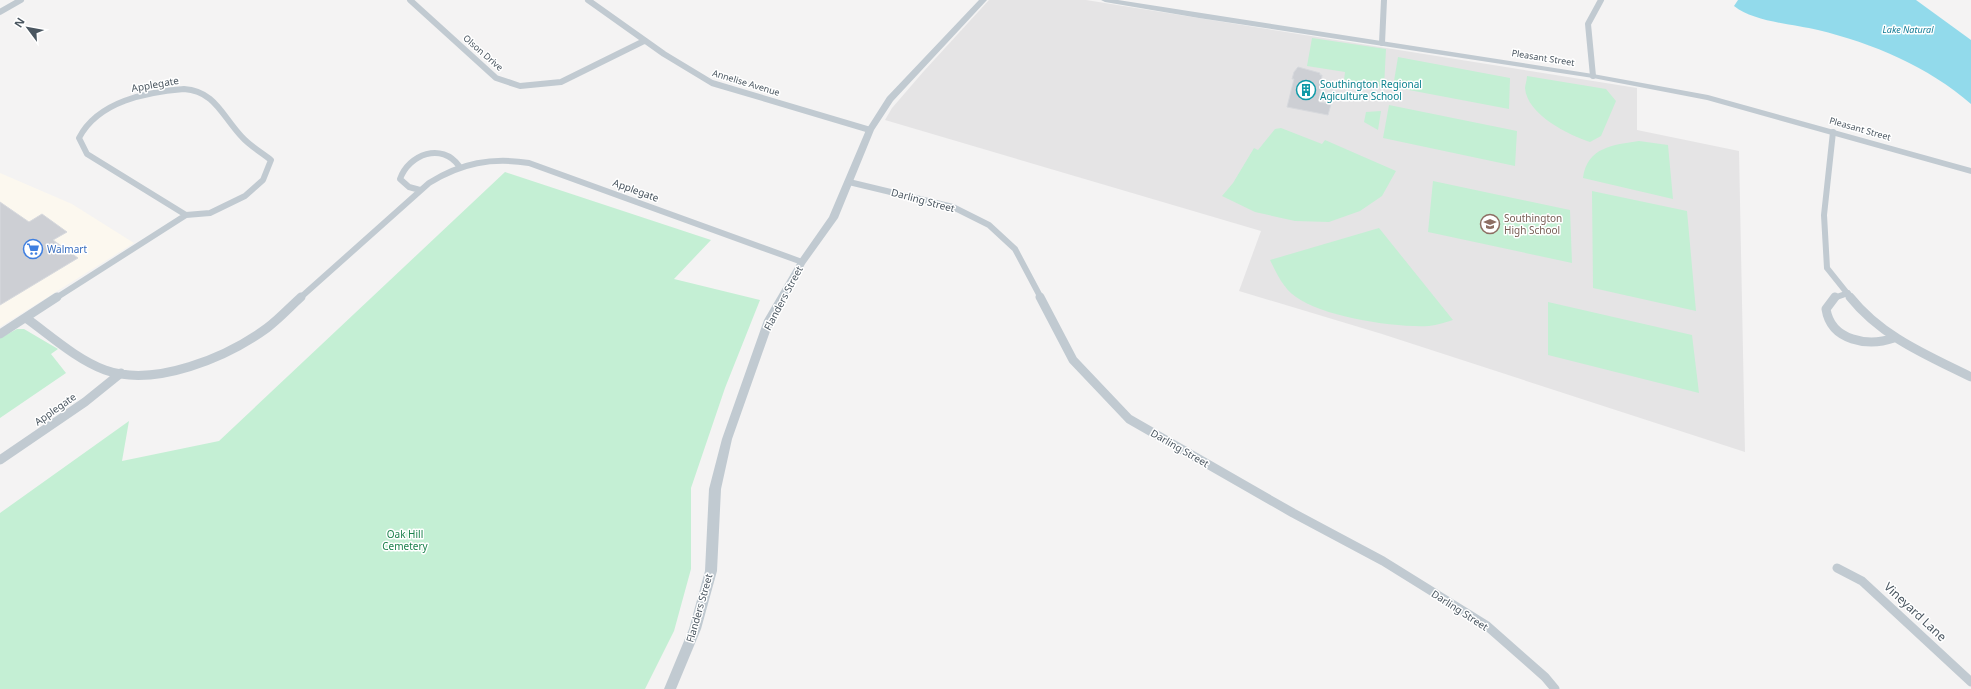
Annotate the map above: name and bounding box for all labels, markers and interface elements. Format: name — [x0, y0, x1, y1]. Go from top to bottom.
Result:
north arrow — [8, 8, 48, 48]
text: N — [10, 15, 28, 30]
water label: Lake Natural — [1882, 23, 1934, 36]
street label: Olson Drive — [460, 32, 506, 74]
street label: Pleasant Street — [1511, 46, 1576, 69]
street label: Annelise Avenue — [711, 66, 781, 99]
street label: Applegate — [130, 73, 180, 95]
place label: Southington Regional Agiculture School — [1320, 77, 1422, 103]
building icon: Southington Regional Agiculture School — [1295, 79, 1317, 101]
street label: Pleasant Street — [1828, 114, 1893, 144]
street label: Applegate — [611, 175, 661, 205]
street label: Darling Street — [890, 185, 957, 215]
place label: Southington High School — [1504, 211, 1562, 237]
school or university icon: Southington High School — [1479, 213, 1501, 235]
supermarket icon: Walmart — [22, 238, 44, 260]
place label: Walmart — [47, 242, 87, 256]
street label: Flanders Street — [760, 263, 806, 333]
street label: Applegate — [31, 389, 79, 428]
street label: Darling Street — [1148, 426, 1212, 471]
park label: Oak Hill Cemetery — [382, 527, 429, 553]
street label: Flanders Street — [683, 572, 716, 644]
street label: Vineyard Lane — [1880, 578, 1950, 645]
street label: Darling Street — [1429, 586, 1491, 634]

